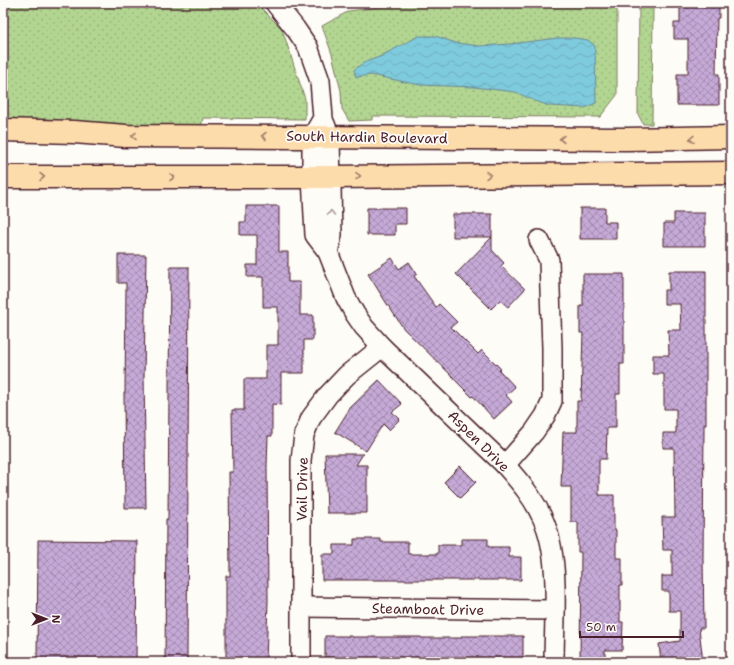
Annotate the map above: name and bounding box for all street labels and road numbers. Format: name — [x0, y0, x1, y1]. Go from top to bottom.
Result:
street label: South Hardin Boulevard — [286, 127, 448, 147]
street label: Aspen Drive — [444, 406, 514, 476]
street label: Vail Drive — [292, 457, 312, 521]
street label: Steamboat Drive — [372, 599, 484, 619]

